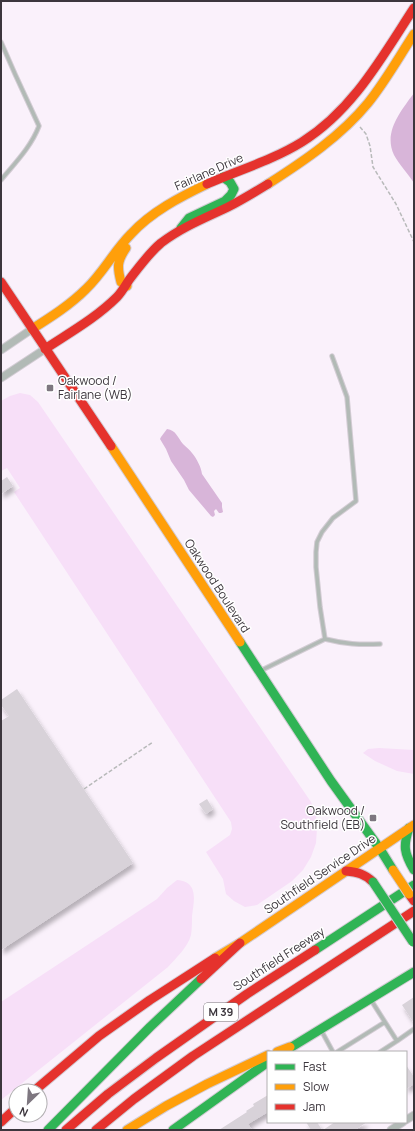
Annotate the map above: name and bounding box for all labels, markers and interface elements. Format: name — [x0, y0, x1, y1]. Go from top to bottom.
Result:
street label: Fairlane Drive — [172, 149, 246, 194]
place label: Oakwood / Fairlane (WB) — [58, 372, 132, 403]
marker: Oakwood / Fairlane (WB) — [45, 383, 55, 393]
street label: Oakwood Boulevard — [181, 535, 254, 636]
place label: Oakwood / Southfield (EB) — [280, 802, 365, 833]
marker: Oakwood / Southfield (EB) — [368, 813, 378, 823]
street label: Southfield Service Drive — [260, 830, 379, 917]
street label: Southfield Freeway — [230, 922, 328, 994]
road number: M 39 — [204, 1003, 238, 1021]
legend — [267, 1051, 407, 1123]
text: Fast — [303, 1058, 327, 1075]
text: Slow — [303, 1078, 329, 1095]
north arrow — [8, 1083, 48, 1123]
text: Jam — [303, 1098, 325, 1115]
text: N — [17, 1104, 30, 1121]

